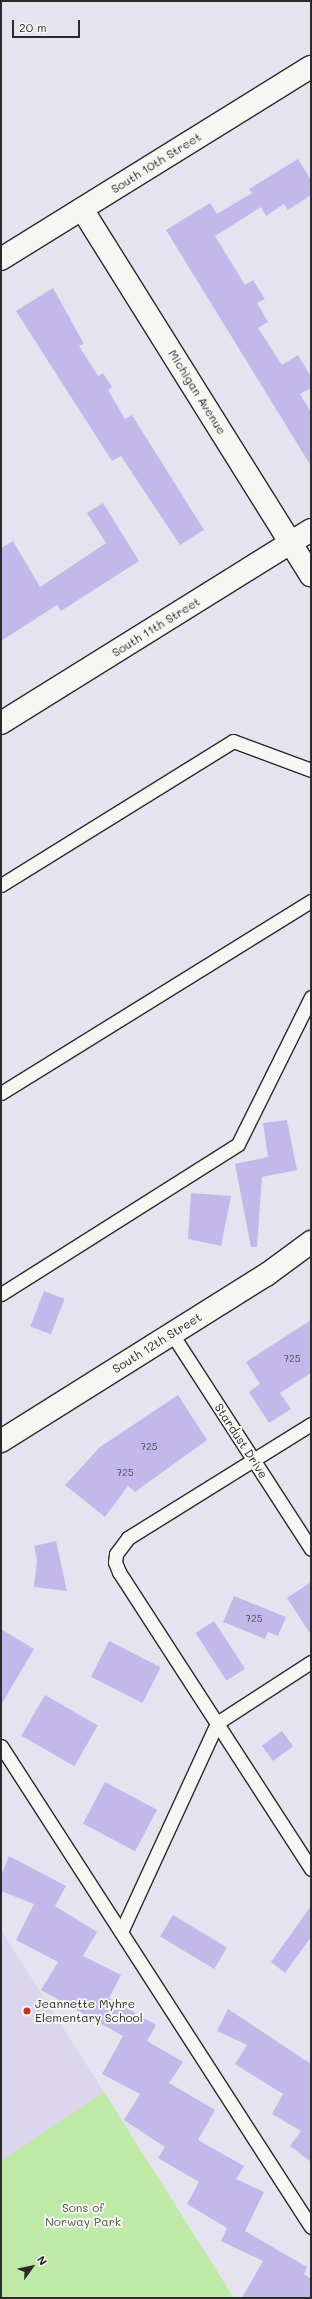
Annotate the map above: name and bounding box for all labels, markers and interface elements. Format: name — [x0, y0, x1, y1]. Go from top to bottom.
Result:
scale bar — [14, 12, 82, 38]
text: 20 m — [19, 19, 47, 35]
street label: South 10th Street — [108, 130, 204, 196]
street label: Michigan Avenue — [165, 347, 229, 437]
street label: South 11th Street — [109, 594, 203, 660]
street label: South 12th Street — [110, 1310, 204, 1376]
house number: 725 — [284, 1353, 300, 1365]
street label: Stardust Drive — [211, 1401, 271, 1481]
house number: 725 — [141, 1441, 157, 1453]
house number: 725 — [117, 1467, 133, 1479]
house number: 725 — [246, 1613, 262, 1625]
place label: Jeannette Myhre Elementary School — [35, 1997, 143, 2025]
marker: Jeannette Myhre Elementary School — [22, 2006, 32, 2016]
park label: Sons of Norway Park — [45, 2201, 121, 2229]
north arrow — [12, 2247, 52, 2287]
text: N — [34, 2253, 51, 2268]

